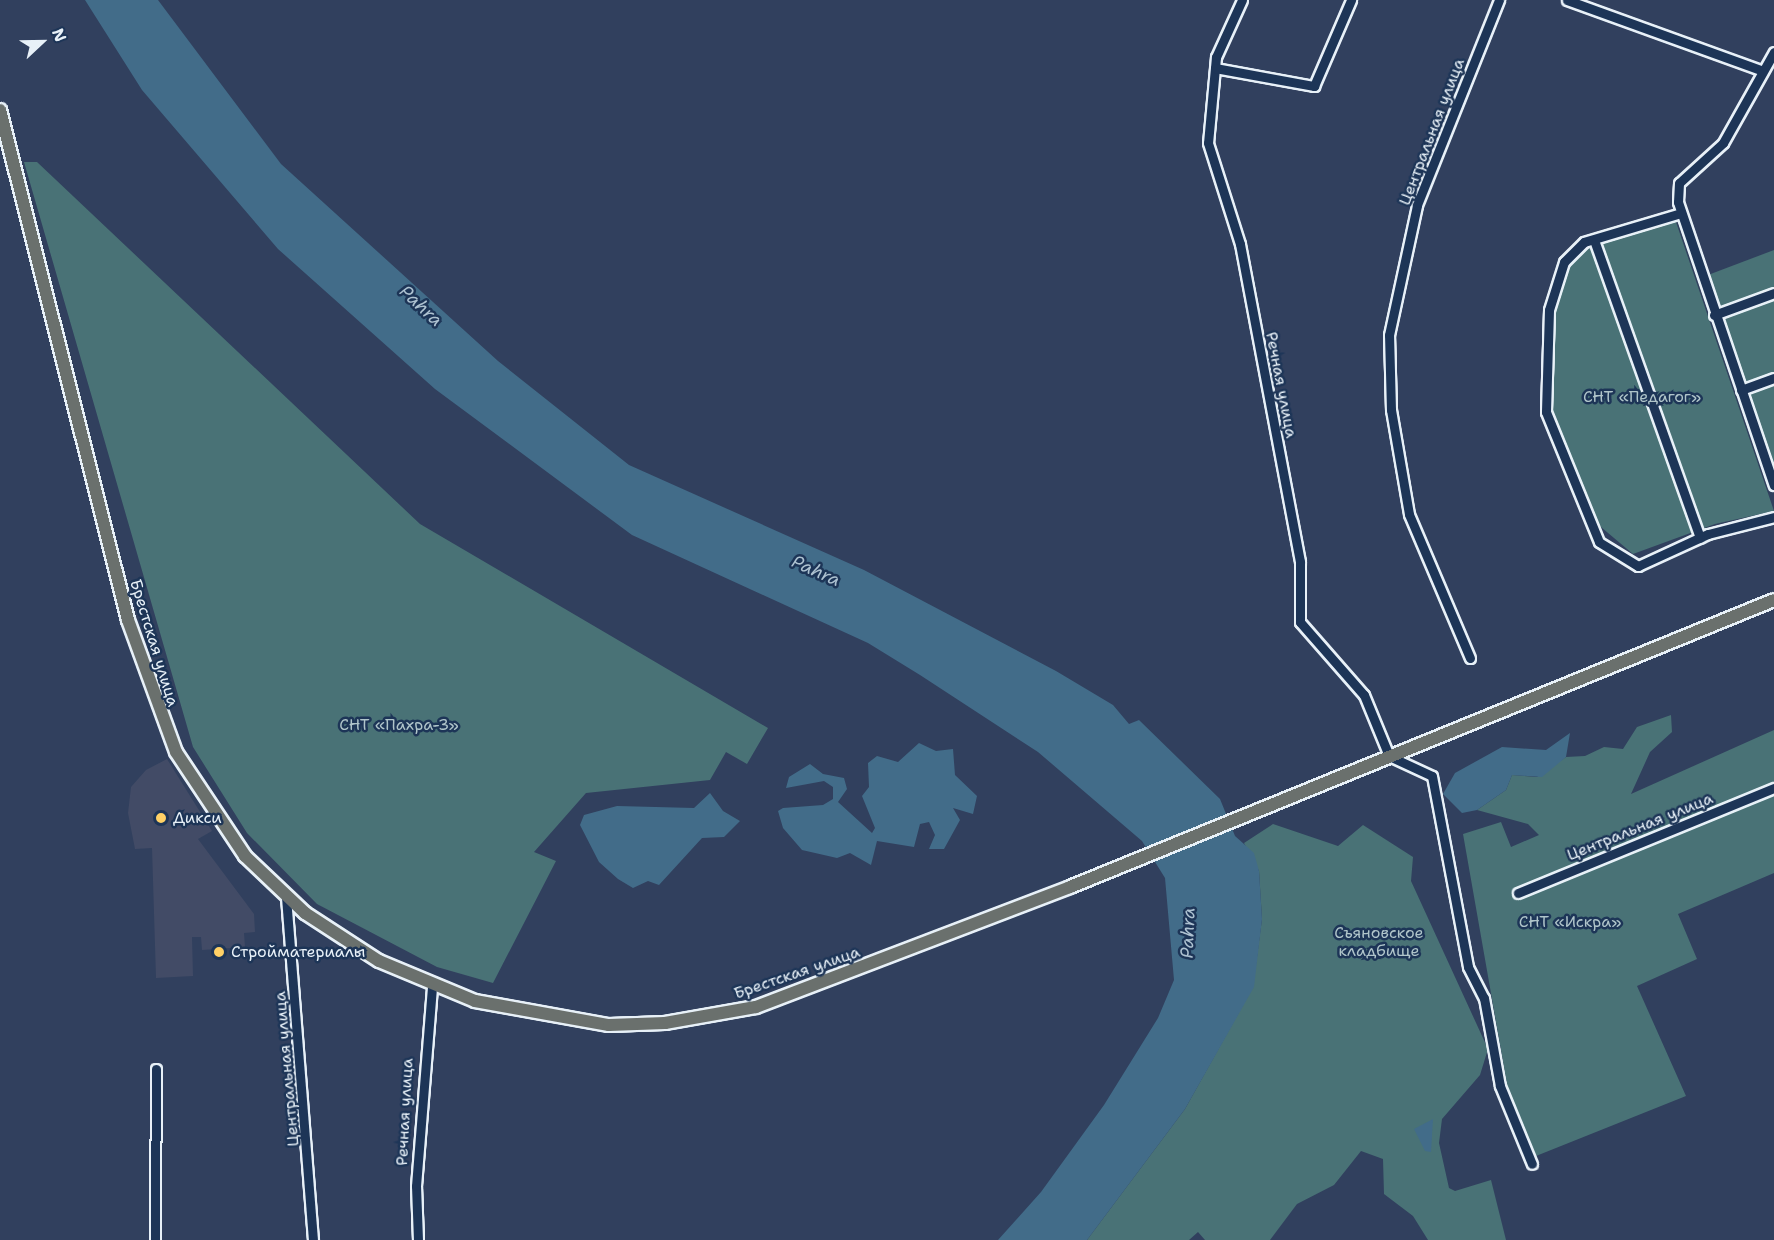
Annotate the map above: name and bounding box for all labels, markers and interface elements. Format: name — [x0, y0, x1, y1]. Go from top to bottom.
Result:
north arrow — [12, 12, 72, 72]
text: N — [47, 25, 71, 45]
street label: Центральная улица — [1395, 56, 1469, 208]
water label: Pahra — [395, 281, 447, 331]
street label: Речная улица — [1261, 330, 1301, 440]
park label: СНТ «Педагог» — [1583, 387, 1701, 407]
water label: Pahra — [788, 551, 844, 591]
street label: Брестская улица — [126, 577, 182, 709]
park label: СНТ «Пахра-3» — [339, 715, 459, 735]
street label: Центральная улица — [1564, 789, 1716, 865]
place label: Дикси — [173, 808, 222, 828]
marker: Дикси — [154, 811, 168, 825]
water label: Pahra — [1176, 907, 1200, 959]
park label: СНТ «Искра» — [1519, 912, 1621, 932]
park label: Съяновское кладбище — [1334, 923, 1424, 961]
place label: Стройматериалы — [231, 942, 365, 962]
street label: Брестская улица — [731, 942, 863, 1004]
marker: Стройматериалы — [212, 945, 226, 959]
street label: Центральная улица — [271, 991, 303, 1147]
street label: Речная улица — [393, 1058, 417, 1166]

